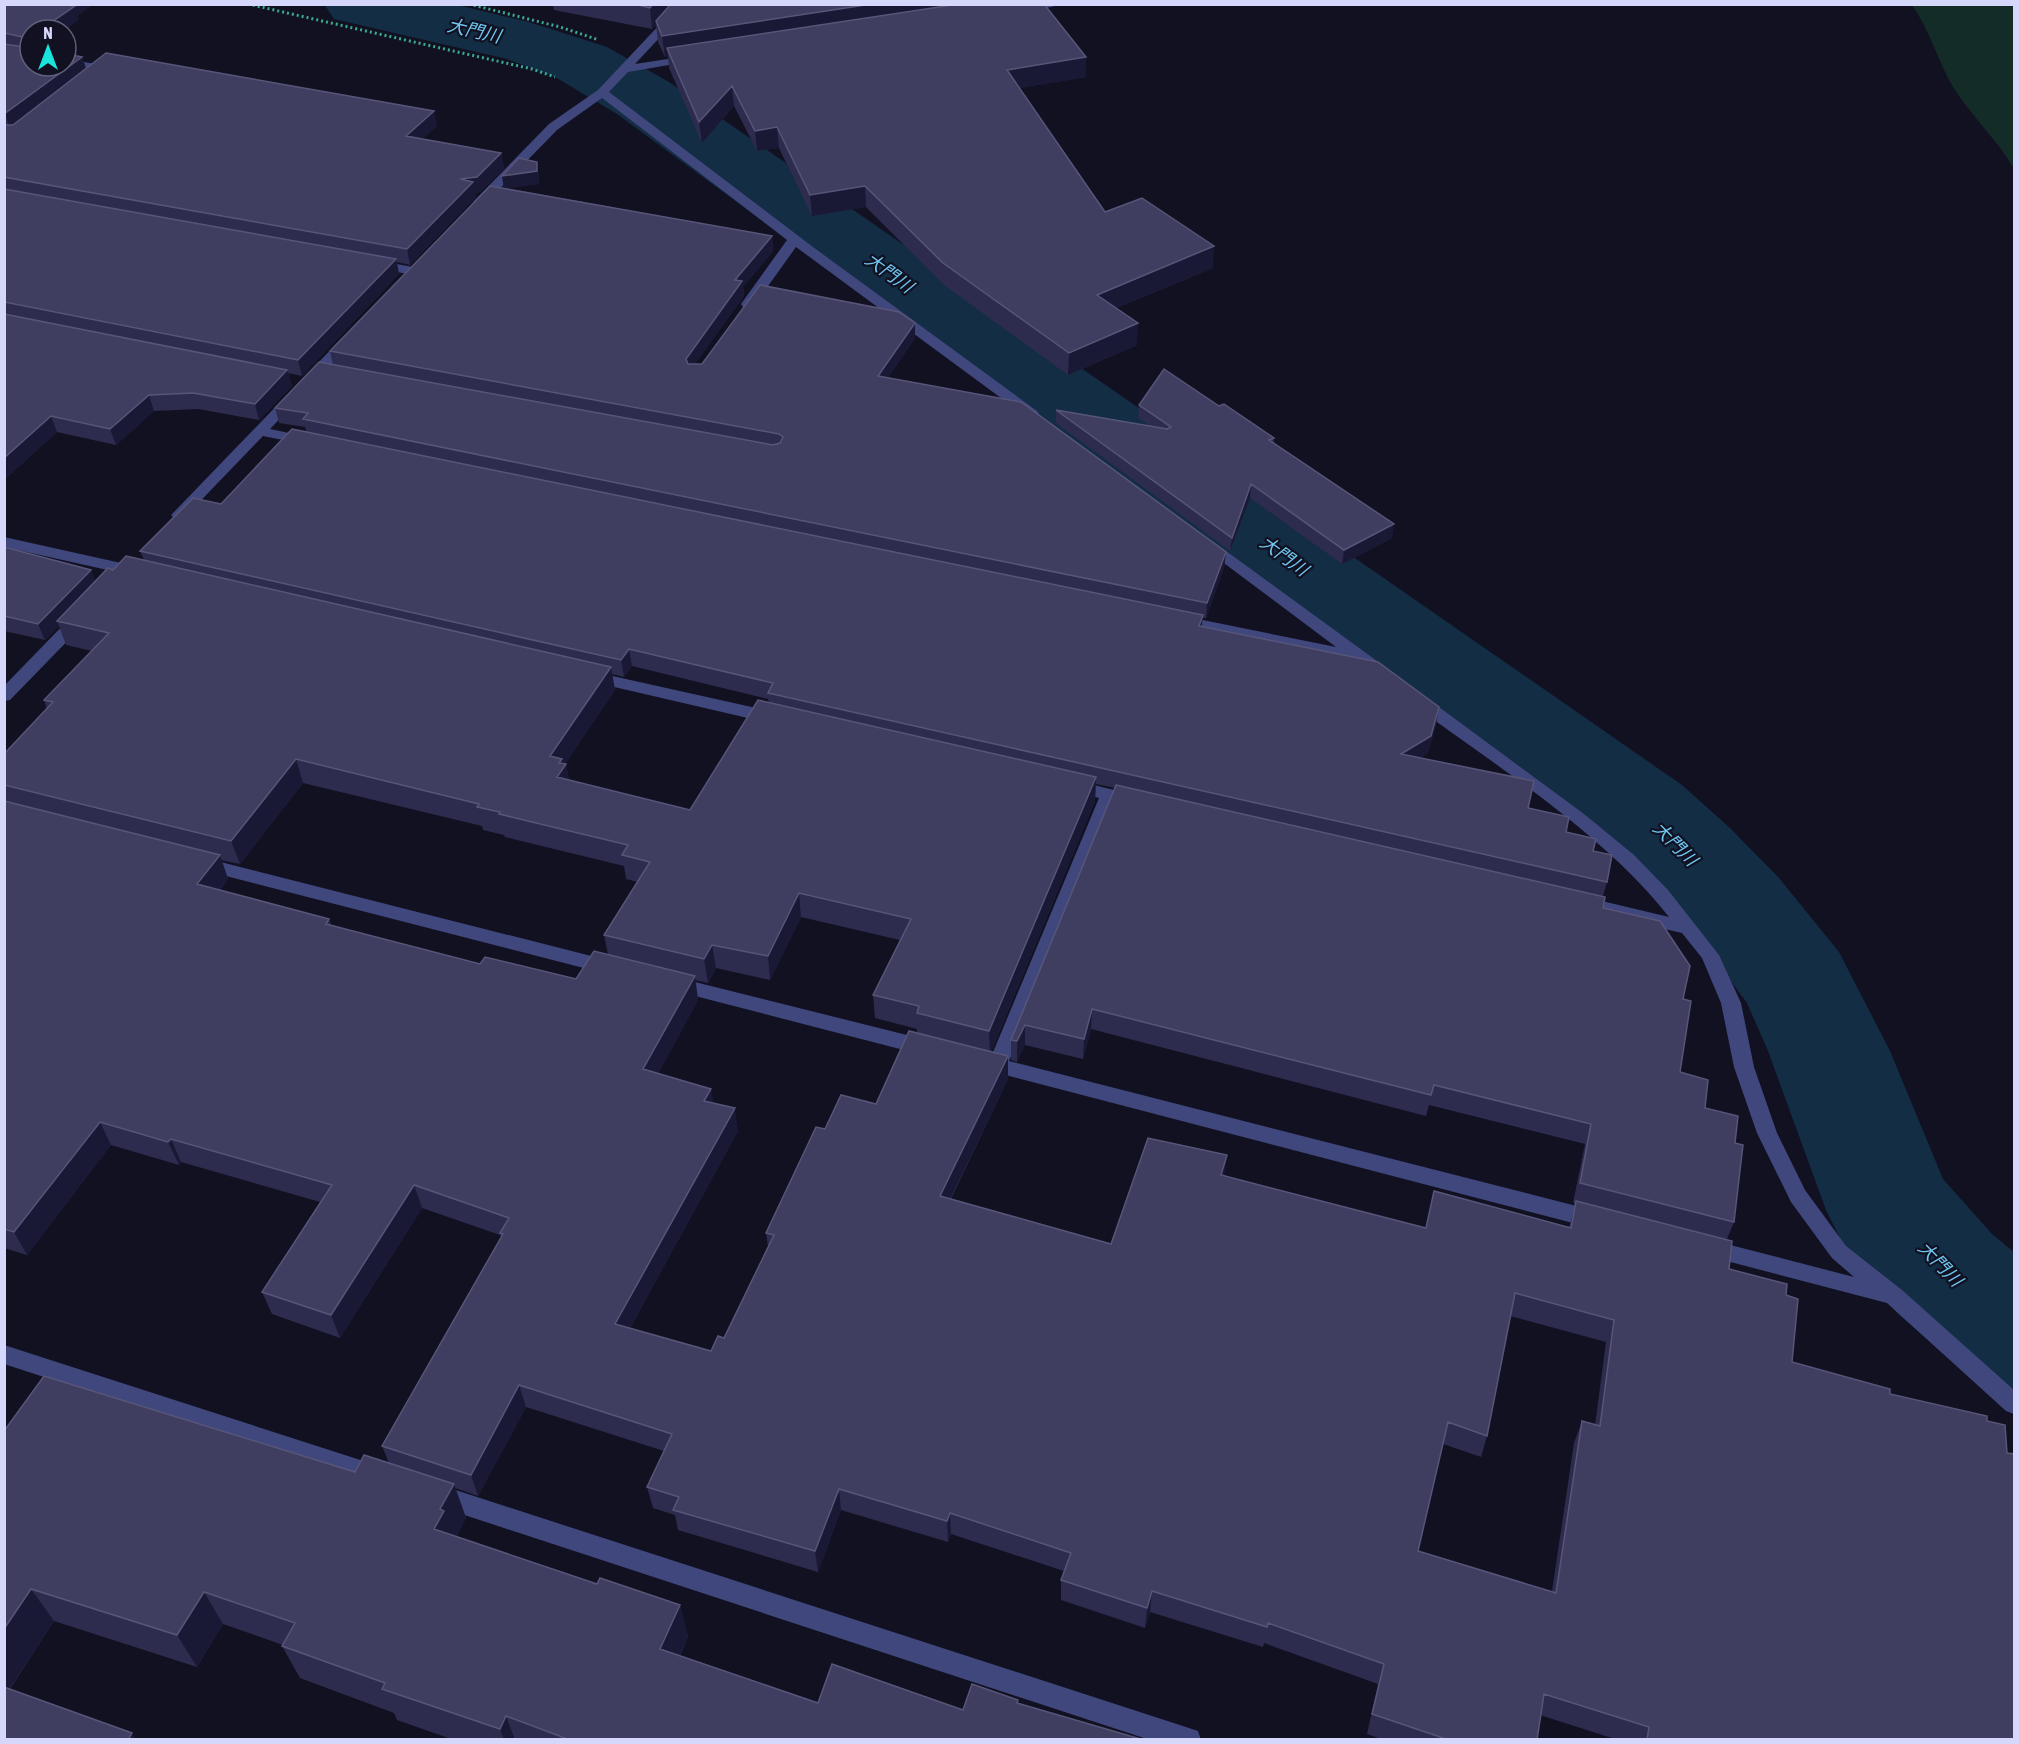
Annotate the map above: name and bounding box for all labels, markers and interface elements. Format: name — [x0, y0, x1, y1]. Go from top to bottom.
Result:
water label: 大門川 — [445, 14, 505, 47]
north arrow — [18, 18, 78, 78]
text: N — [43, 24, 53, 42]
water label: 大門川 — [861, 248, 919, 298]
water label: 大門川 — [1256, 531, 1314, 581]
water label: 大門川 — [1649, 817, 1703, 872]
water label: 大門川 — [1914, 1237, 1968, 1292]

